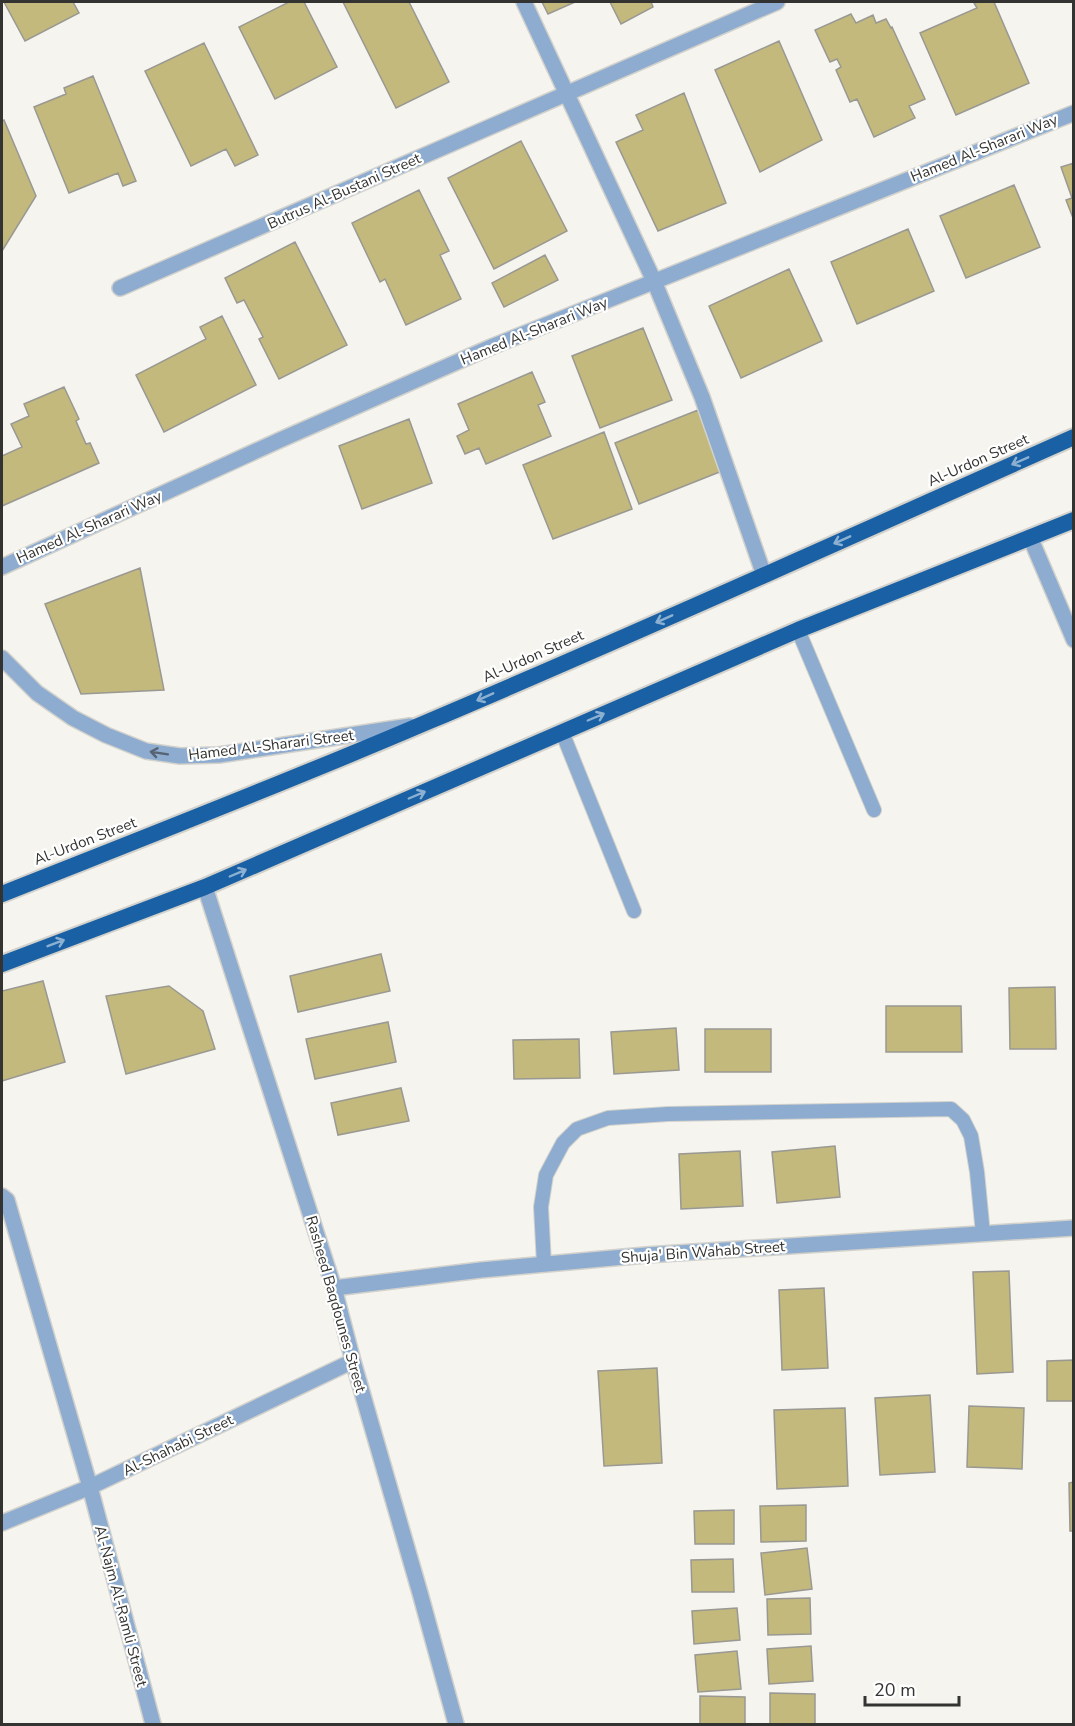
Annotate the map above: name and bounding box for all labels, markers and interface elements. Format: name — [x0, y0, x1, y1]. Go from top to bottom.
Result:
street label: Hamed Al-Sharari Way — [907, 109, 1061, 187]
street label: Butrus Al-Bustani Street — [264, 148, 425, 234]
street label: Hamed Al-Sharari Way — [457, 292, 611, 370]
street label: Al-Urdon Street — [925, 429, 1032, 491]
one-way arrow — [1011, 456, 1030, 467]
street label: Hamed Al-Sharari Way — [13, 486, 165, 568]
one-way arrow — [833, 536, 851, 547]
one-way arrow — [655, 614, 673, 625]
street label: Al-Urdon Street — [480, 625, 587, 687]
one-way arrow — [476, 692, 495, 703]
one-way arrow — [586, 711, 604, 722]
street label: Hamed Al-Sharari Street — [187, 725, 356, 765]
one-way arrow — [150, 747, 169, 758]
one-way arrow — [407, 789, 425, 800]
street label: Al-Urdon Street — [31, 812, 140, 870]
one-way arrow — [229, 866, 247, 877]
one-way arrow — [46, 937, 65, 948]
street label: Rasheed Baqdounes Street — [301, 1213, 371, 1395]
street label: Shuja' Bin Wahab Street — [620, 1236, 786, 1268]
street label: Al-Shahabi Street — [119, 1409, 237, 1480]
street label: Al-Najm Al-Ramli Street — [90, 1523, 152, 1689]
scale bar — [865, 1669, 960, 1707]
text: 20 m — [874, 1678, 916, 1702]

